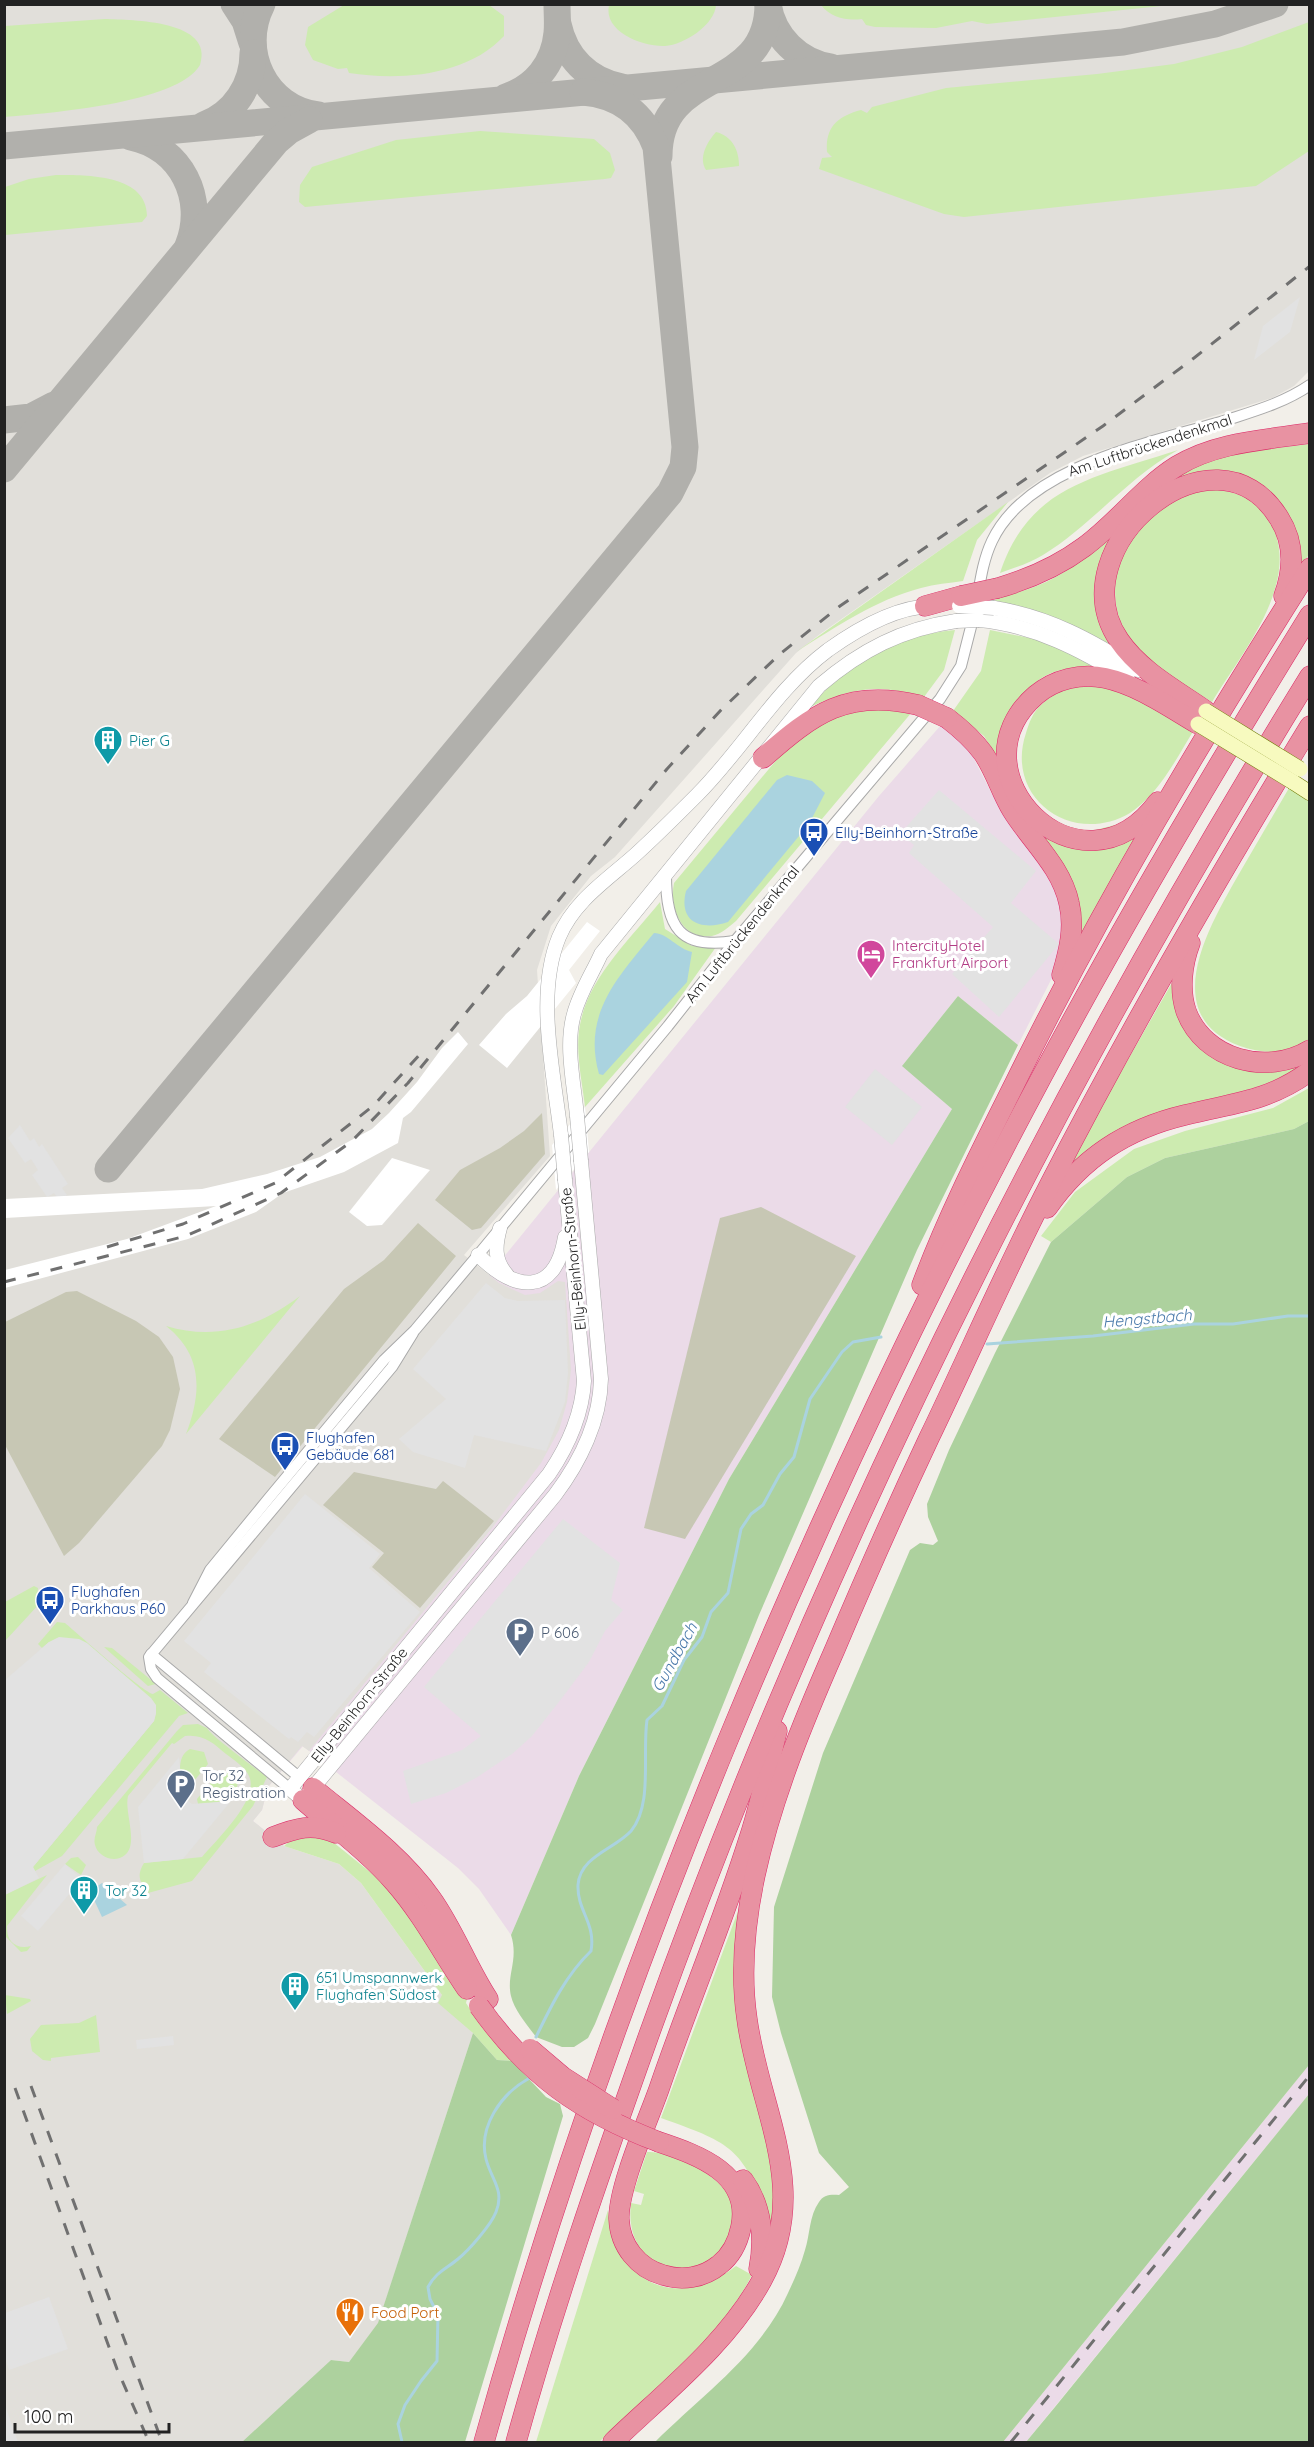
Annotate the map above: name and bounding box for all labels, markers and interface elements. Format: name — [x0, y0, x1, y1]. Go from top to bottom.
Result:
street label: Am Luftbrückendenkmal — [1066, 410, 1234, 480]
building icon: Pier G — [92, 724, 124, 766]
place label: Pier G — [129, 731, 170, 750]
bus stop icon: Elly-Beinhorn-Straße — [798, 816, 830, 858]
place label: Elly-Beinhorn-Straße — [835, 823, 978, 842]
street label: Am Luftbrückendenkmal — [681, 862, 803, 1006]
place label: IntercityHotel Frankfurt Airport — [892, 936, 1008, 972]
hotel icon: IntercityHotel Frankfurt Airport — [855, 938, 887, 980]
street label: Elly-Beinhorn-Straße — [556, 1187, 590, 1331]
water label: Hengstbach — [1102, 1304, 1193, 1332]
place label: Flughafen Gebäude 681 — [306, 1428, 395, 1464]
bus stop icon: Flughafen Gebäude 681 — [269, 1430, 301, 1472]
place label: Flughafen Parkhaus P60 — [71, 1582, 166, 1618]
bus stop icon: Flughafen Parkhaus P60 — [34, 1584, 66, 1626]
parking icon: P 606 — [504, 1616, 536, 1658]
water label: Gundbach — [647, 1618, 702, 1695]
place label: P 606 — [541, 1623, 579, 1642]
street label: Elly-Beinhorn-Straße — [307, 1643, 411, 1767]
place label: Tor 32 Registration — [202, 1766, 286, 1802]
parking icon: Tor 32 Registration — [165, 1768, 197, 1810]
building icon: Tor 32 — [68, 1874, 100, 1916]
place label: Tor 32 — [105, 1881, 147, 1900]
place label: 651 Umspannwerk Flughafen Südost — [316, 1968, 442, 2004]
building icon: 651 Umspannwerk Flughafen Südost — [279, 1970, 311, 2012]
restaurant icon: Food Port — [334, 2296, 366, 2338]
place label: Food Port — [371, 2303, 439, 2322]
scale bar — [15, 2396, 170, 2434]
text: 100 m — [24, 2405, 73, 2428]

